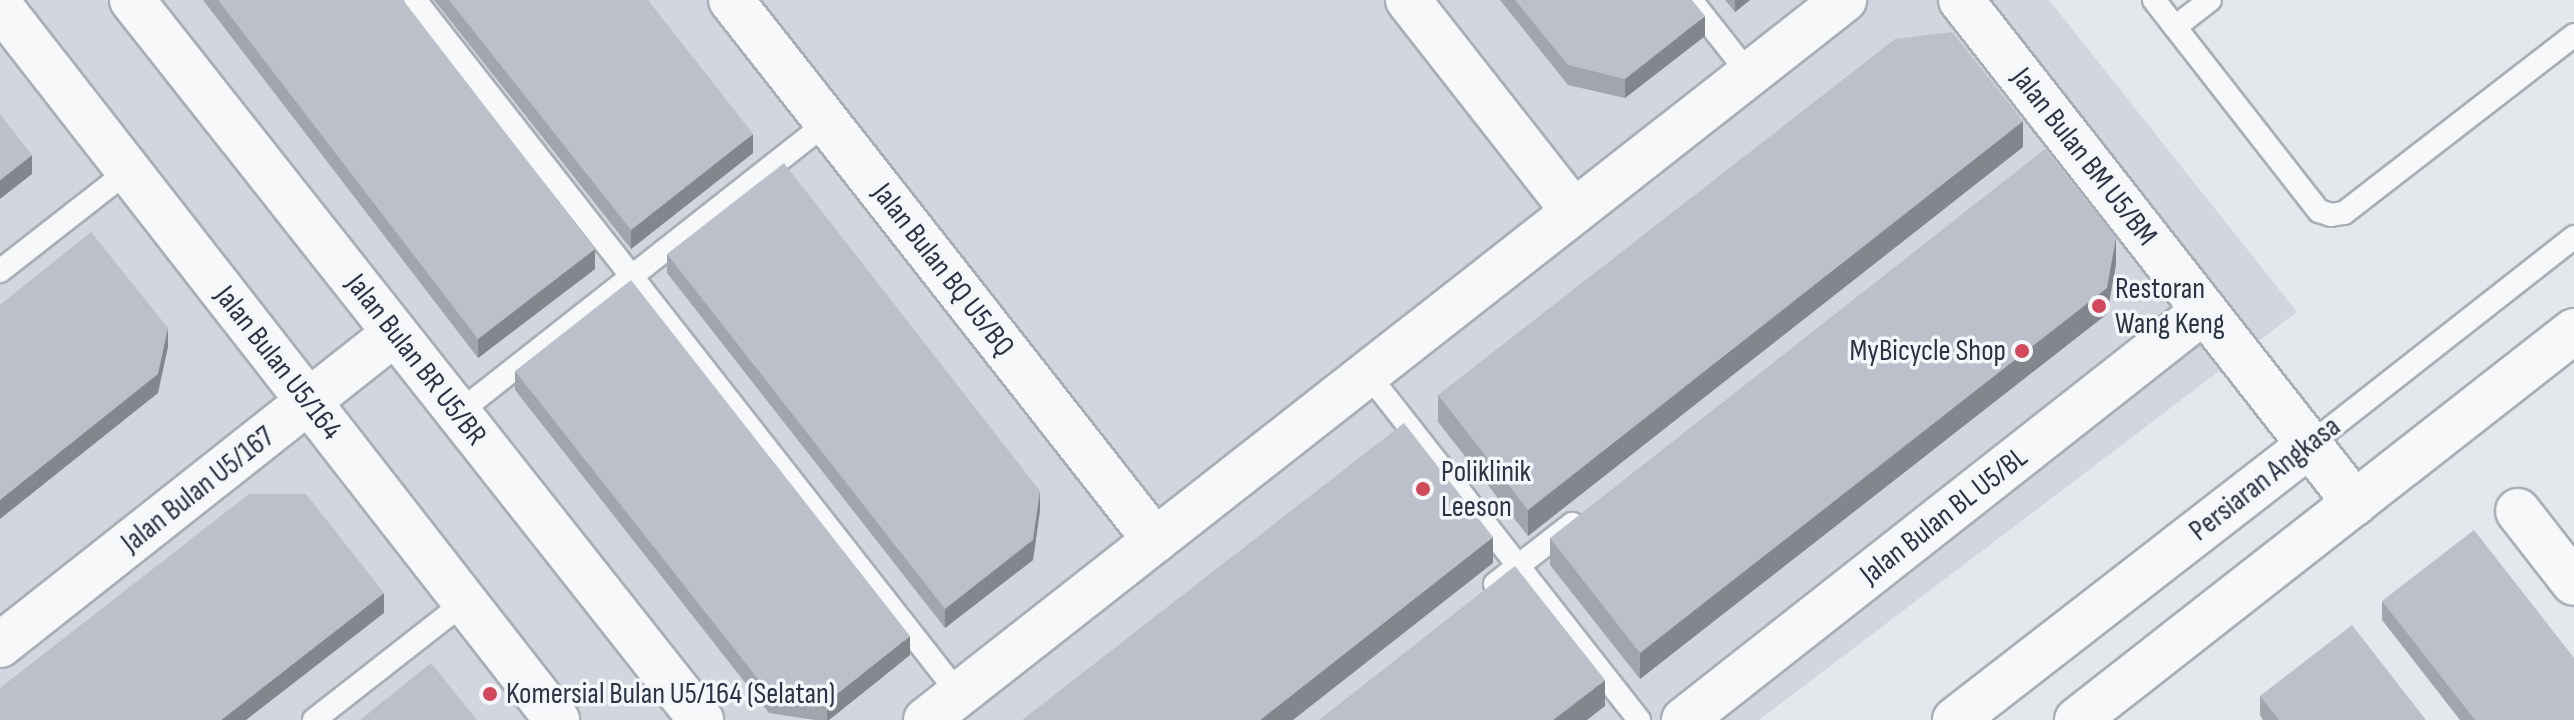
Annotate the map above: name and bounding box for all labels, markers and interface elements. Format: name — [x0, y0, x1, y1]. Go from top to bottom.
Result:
street label: Jalan Bulan BM U5/BM — [2003, 61, 2165, 253]
street label: Jalan Bulan BQ U5/BQ — [864, 176, 1022, 364]
street label: Jalan Bulan BR U5/BR — [338, 267, 494, 453]
place label: Restoran Wang Keng — [2115, 271, 2225, 342]
street label: Jalan Bulan U5/164 — [207, 279, 349, 447]
marker: Restoran Wang Keng — [2090, 297, 2108, 315]
place label: MyBicycle Shop — [1850, 333, 2006, 369]
marker: MyBicycle Shop — [2013, 342, 2031, 360]
street label: Persiaran Angkasa — [2182, 409, 2348, 549]
street label: Jalan Bulan U5/167 — [114, 419, 282, 561]
street label: Jalan Bulan BL U5/BL — [1853, 440, 2035, 592]
place label: Poliklinik Leeson — [1441, 454, 1531, 524]
marker: Poliklinik Leeson — [1412, 478, 1434, 500]
place label: Komersial Bulan U5/164 (Selatan) — [506, 676, 835, 712]
marker: Komersial Bulan U5/164 (Selatan) — [481, 685, 499, 703]

